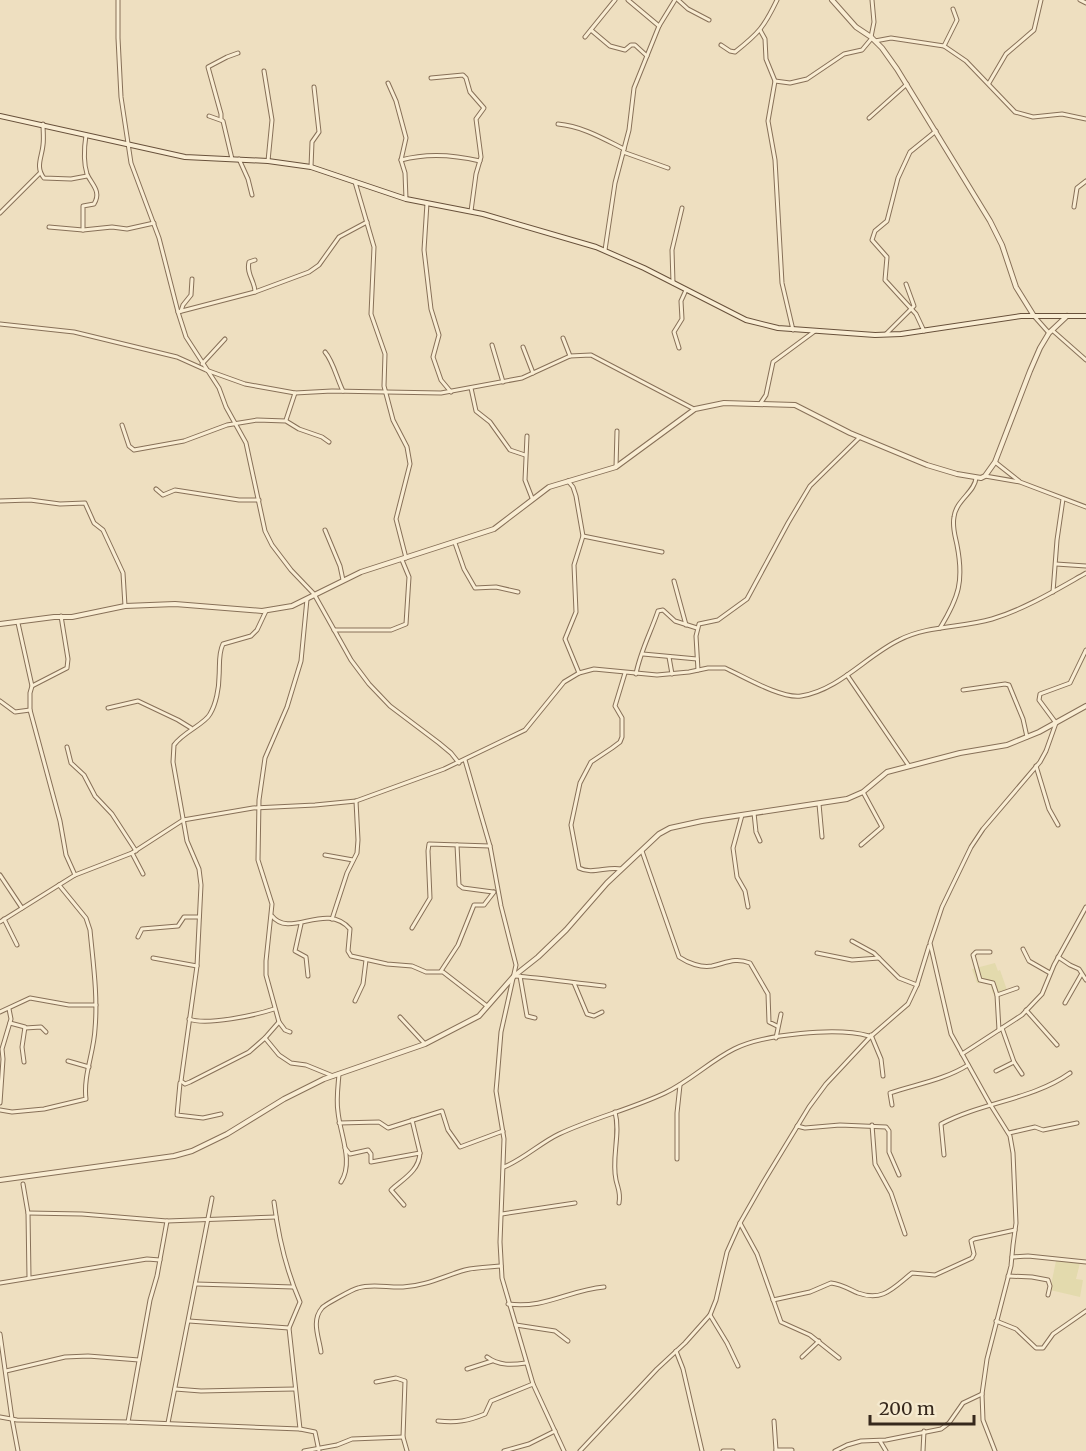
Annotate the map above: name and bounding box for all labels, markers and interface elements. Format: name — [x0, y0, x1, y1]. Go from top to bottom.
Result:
scale bar — [870, 1388, 974, 1426]
text: 200 m — [879, 1397, 935, 1420]

